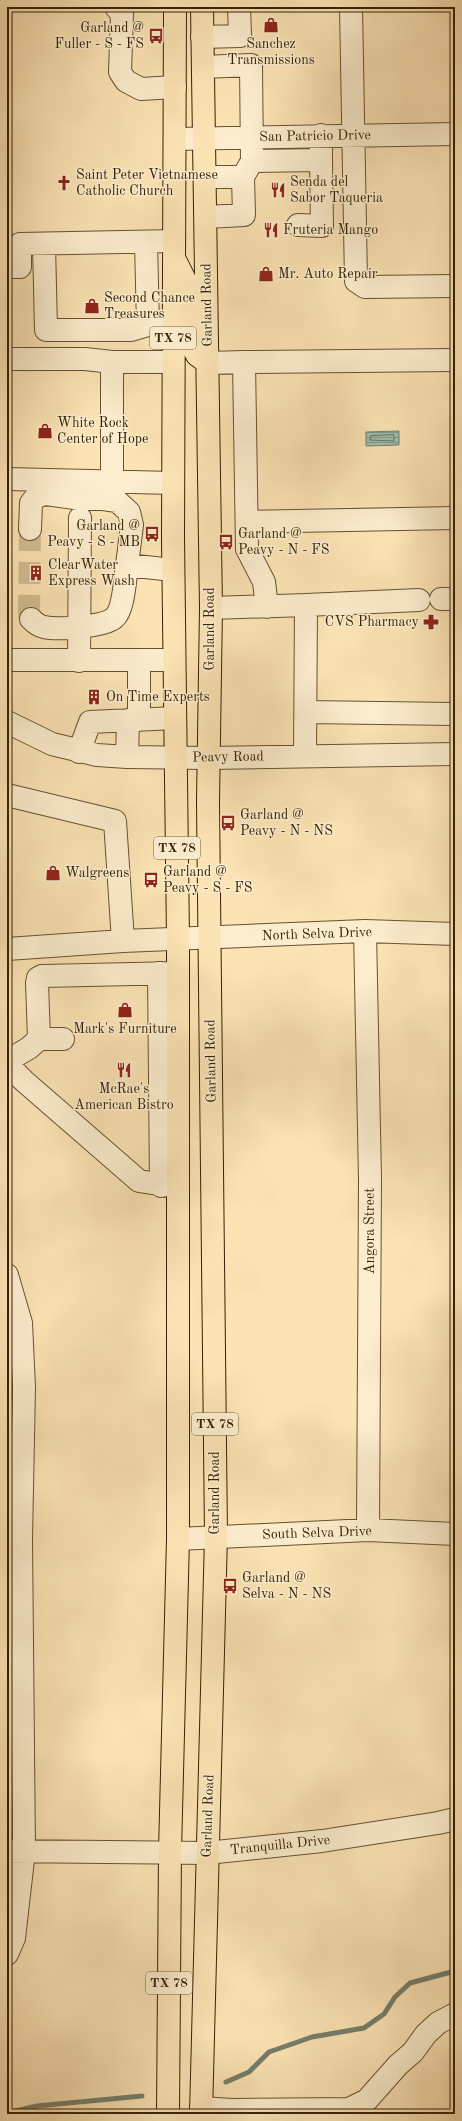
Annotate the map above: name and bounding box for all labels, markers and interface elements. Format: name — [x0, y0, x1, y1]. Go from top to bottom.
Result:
shop icon: Sanchez Transmissions — [262, 16, 280, 34]
place label: Garland @ Fuller - S - FS — [54, 21, 144, 51]
bus stop icon: Garland @ Fuller - S - FS — [147, 27, 165, 45]
place label: Sanchez Transmissions — [227, 37, 315, 67]
street label: San Patricio Drive — [259, 128, 371, 144]
place label: Saint Peter Vietnamese Catholic Church — [76, 168, 218, 198]
church icon: Saint Peter Vietnamese Catholic Church — [55, 174, 73, 192]
place label: Senda del Sabor Taqueria — [290, 175, 383, 205]
restaurant icon: Senda del Sabor Taqueria — [269, 181, 287, 199]
restaurant icon: Fruteria Mango — [262, 221, 280, 239]
place label: Fruteria Mango — [283, 223, 378, 237]
street label: Garland Road — [199, 263, 215, 347]
shop icon: Mr. Auto Repair — [257, 265, 275, 283]
place label: Mr. Auto Repair — [278, 267, 378, 281]
place label: Second Chance Treasures — [104, 291, 195, 321]
shop icon: Second Chance Treasures — [83, 297, 101, 315]
road number: TX 78 — [150, 327, 196, 349]
place label: White Rock Center of Hope — [57, 416, 149, 446]
shop icon: White Rock Center of Hope — [36, 422, 54, 440]
place label: Garland @ Peavy - S - MB — [47, 519, 140, 549]
bus stop icon: Garland @ Peavy - S - MB — [143, 525, 161, 543]
place label: Garland @ Peavy - N - FS — [238, 527, 330, 557]
bus stop icon: Garland @ Peavy - N - FS — [217, 533, 235, 551]
place label: ClearWater Express Wash — [48, 558, 135, 588]
building icon: ClearWater Express Wash — [27, 564, 45, 582]
street label: Garland Road — [203, 587, 217, 671]
pharmacy icon: CVS Pharmacy — [422, 613, 440, 631]
place label: CVS Pharmacy — [325, 615, 420, 629]
building icon: On Time Experts — [85, 688, 103, 706]
place label: On Time Experts — [106, 690, 210, 704]
street label: Peavy Road — [192, 749, 264, 765]
place label: Garland @ Peavy - N - NS — [240, 808, 333, 838]
bus stop icon: Garland @ Peavy - N - NS — [219, 814, 237, 832]
road number: TX 78 — [154, 837, 200, 859]
shop icon: Walgreens — [44, 864, 62, 882]
place label: Garland @ Peavy - S - FS — [163, 865, 252, 895]
place label: Walgreens — [65, 866, 129, 880]
bus stop icon: Garland @ Peavy - S - FS — [142, 871, 160, 889]
street label: North Selva Drive — [262, 925, 372, 943]
shop icon: Mark's Furniture — [116, 1001, 134, 1019]
street label: Garland Road — [203, 1019, 219, 1103]
place label: Mark's Furniture — [73, 1022, 177, 1036]
restaurant icon: McRae's American Bistro — [115, 1061, 133, 1079]
place label: McRae's American Bistro — [74, 1082, 174, 1112]
street label: Angora Street — [363, 1188, 377, 1274]
road number: TX 78 — [192, 1413, 238, 1435]
street label: Garland Road — [208, 1451, 222, 1535]
street label: South Selva Drive — [262, 1524, 372, 1542]
place label: Garland @ Selva - N - NS — [242, 1571, 331, 1601]
bus stop icon: Garland @ Selva - N - NS — [221, 1577, 239, 1595]
street label: Garland Road — [200, 1774, 216, 1858]
street label: Tranquilla Drive — [229, 1833, 331, 1857]
road number: TX 78 — [146, 1972, 192, 1994]

